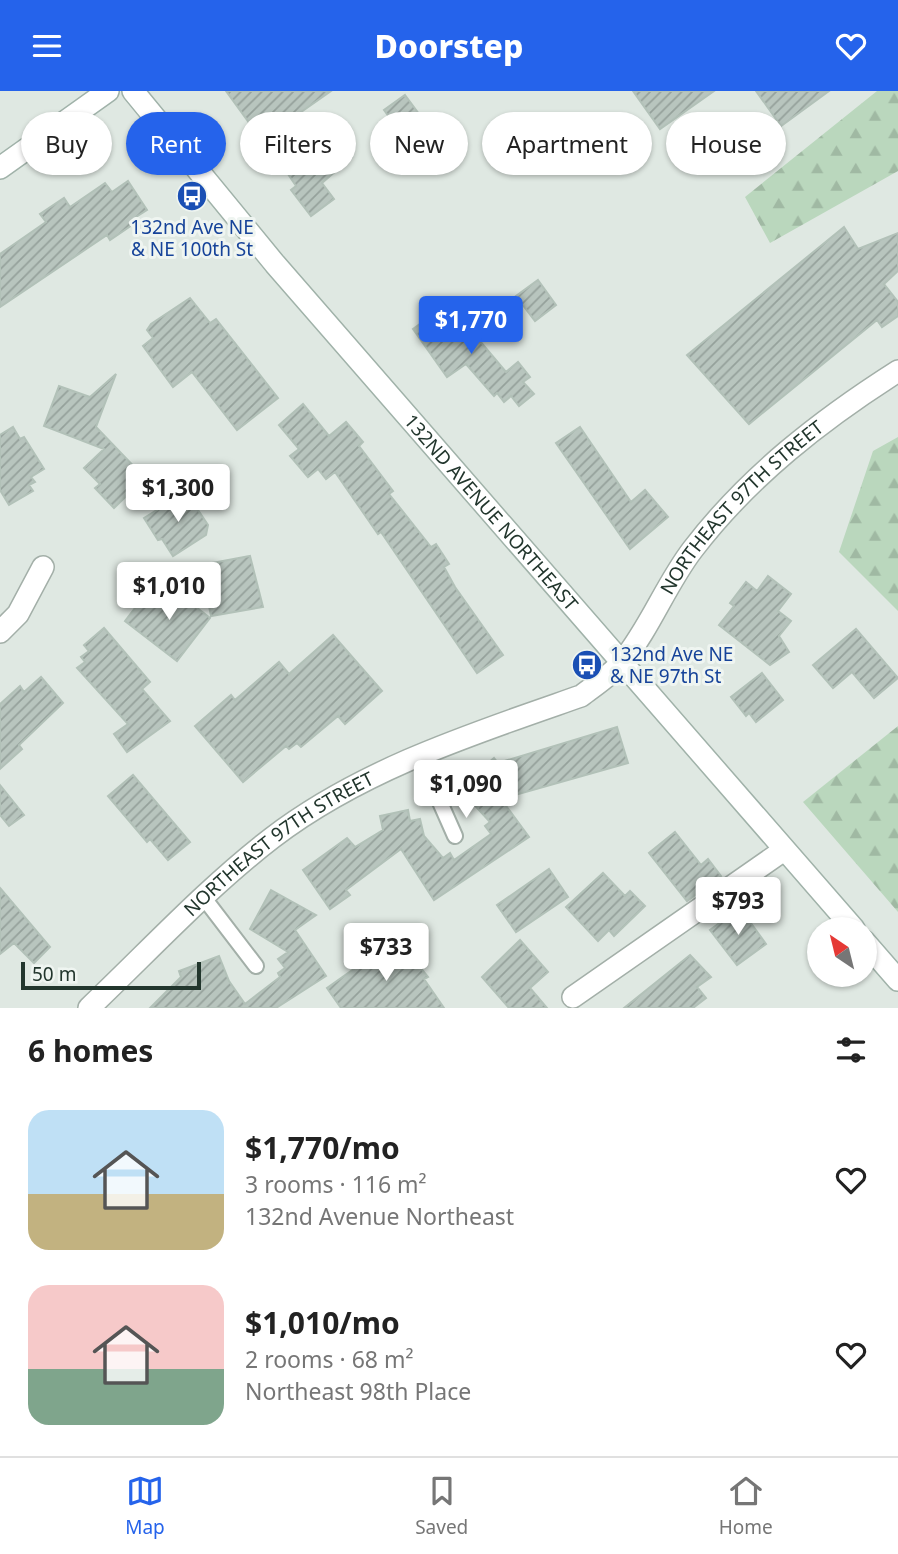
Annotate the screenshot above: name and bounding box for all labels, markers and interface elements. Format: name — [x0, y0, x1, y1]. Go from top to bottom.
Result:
text: Doorstep — [375, 24, 523, 67]
icon: menu — [28, 27, 66, 65]
icon: heart — [832, 27, 870, 65]
chip: Buy — [21, 112, 112, 175]
chip: Rent — [126, 112, 226, 175]
chip: Filters — [240, 112, 356, 175]
chip: New — [370, 112, 468, 175]
chip: Apartment — [482, 112, 652, 175]
chip: House — [666, 112, 786, 175]
bus stop icon: 132nd Ave NE & NE 100th St — [175, 179, 209, 213]
place label: 132nd Ave NE & NE 100th St — [130, 214, 254, 262]
pin: $1,770 — [414, 296, 528, 356]
text: $1,770 — [435, 303, 507, 335]
street label: 132ND AVENUE NORTHEAST — [398, 408, 584, 616]
street label: NORTHEAST 97TH STREET — [654, 414, 829, 599]
pin: $1,300 — [121, 465, 235, 524]
text: $1,300 — [142, 471, 214, 503]
pin: $1,010 — [112, 563, 226, 622]
text: $1,010 — [133, 569, 205, 601]
place label: 132nd Ave NE & NE 97th St — [610, 641, 733, 689]
bus stop icon: 132nd Ave NE & NE 97th St — [570, 648, 604, 682]
pin: $1,090 — [409, 761, 523, 820]
street label: NORTHEAST 97TH STREET — [178, 765, 378, 922]
text: $1,090 — [430, 767, 502, 799]
pin: $793 — [697, 877, 779, 937]
text: $793 — [712, 884, 764, 916]
north arrow — [807, 917, 877, 987]
map controls — [807, 917, 877, 987]
pin: $733 — [345, 923, 427, 983]
text: $733 — [360, 930, 412, 962]
scale bar — [21, 959, 201, 991]
text: 50 m — [32, 961, 76, 987]
text: 6 homes — [28, 1030, 153, 1071]
icon: filters — [832, 1031, 870, 1069]
text: $1,770/mo — [245, 1127, 400, 1168]
icon: home — [84, 1138, 168, 1222]
icon: heart — [832, 1161, 870, 1199]
text: 3 rooms · 116 m² — [245, 1168, 427, 1200]
text: 132nd Avenue Northeast — [245, 1200, 514, 1232]
text: $1,010/mo — [245, 1302, 400, 1343]
icon: home — [84, 1313, 168, 1397]
icon: heart — [832, 1336, 870, 1374]
text: 2 rooms · 68 m² — [245, 1343, 414, 1375]
text: Northeast 98th Place — [245, 1375, 471, 1407]
tab: Map — [125, 1472, 165, 1540]
tab: Saved — [415, 1472, 468, 1540]
tab: Home — [719, 1472, 773, 1540]

